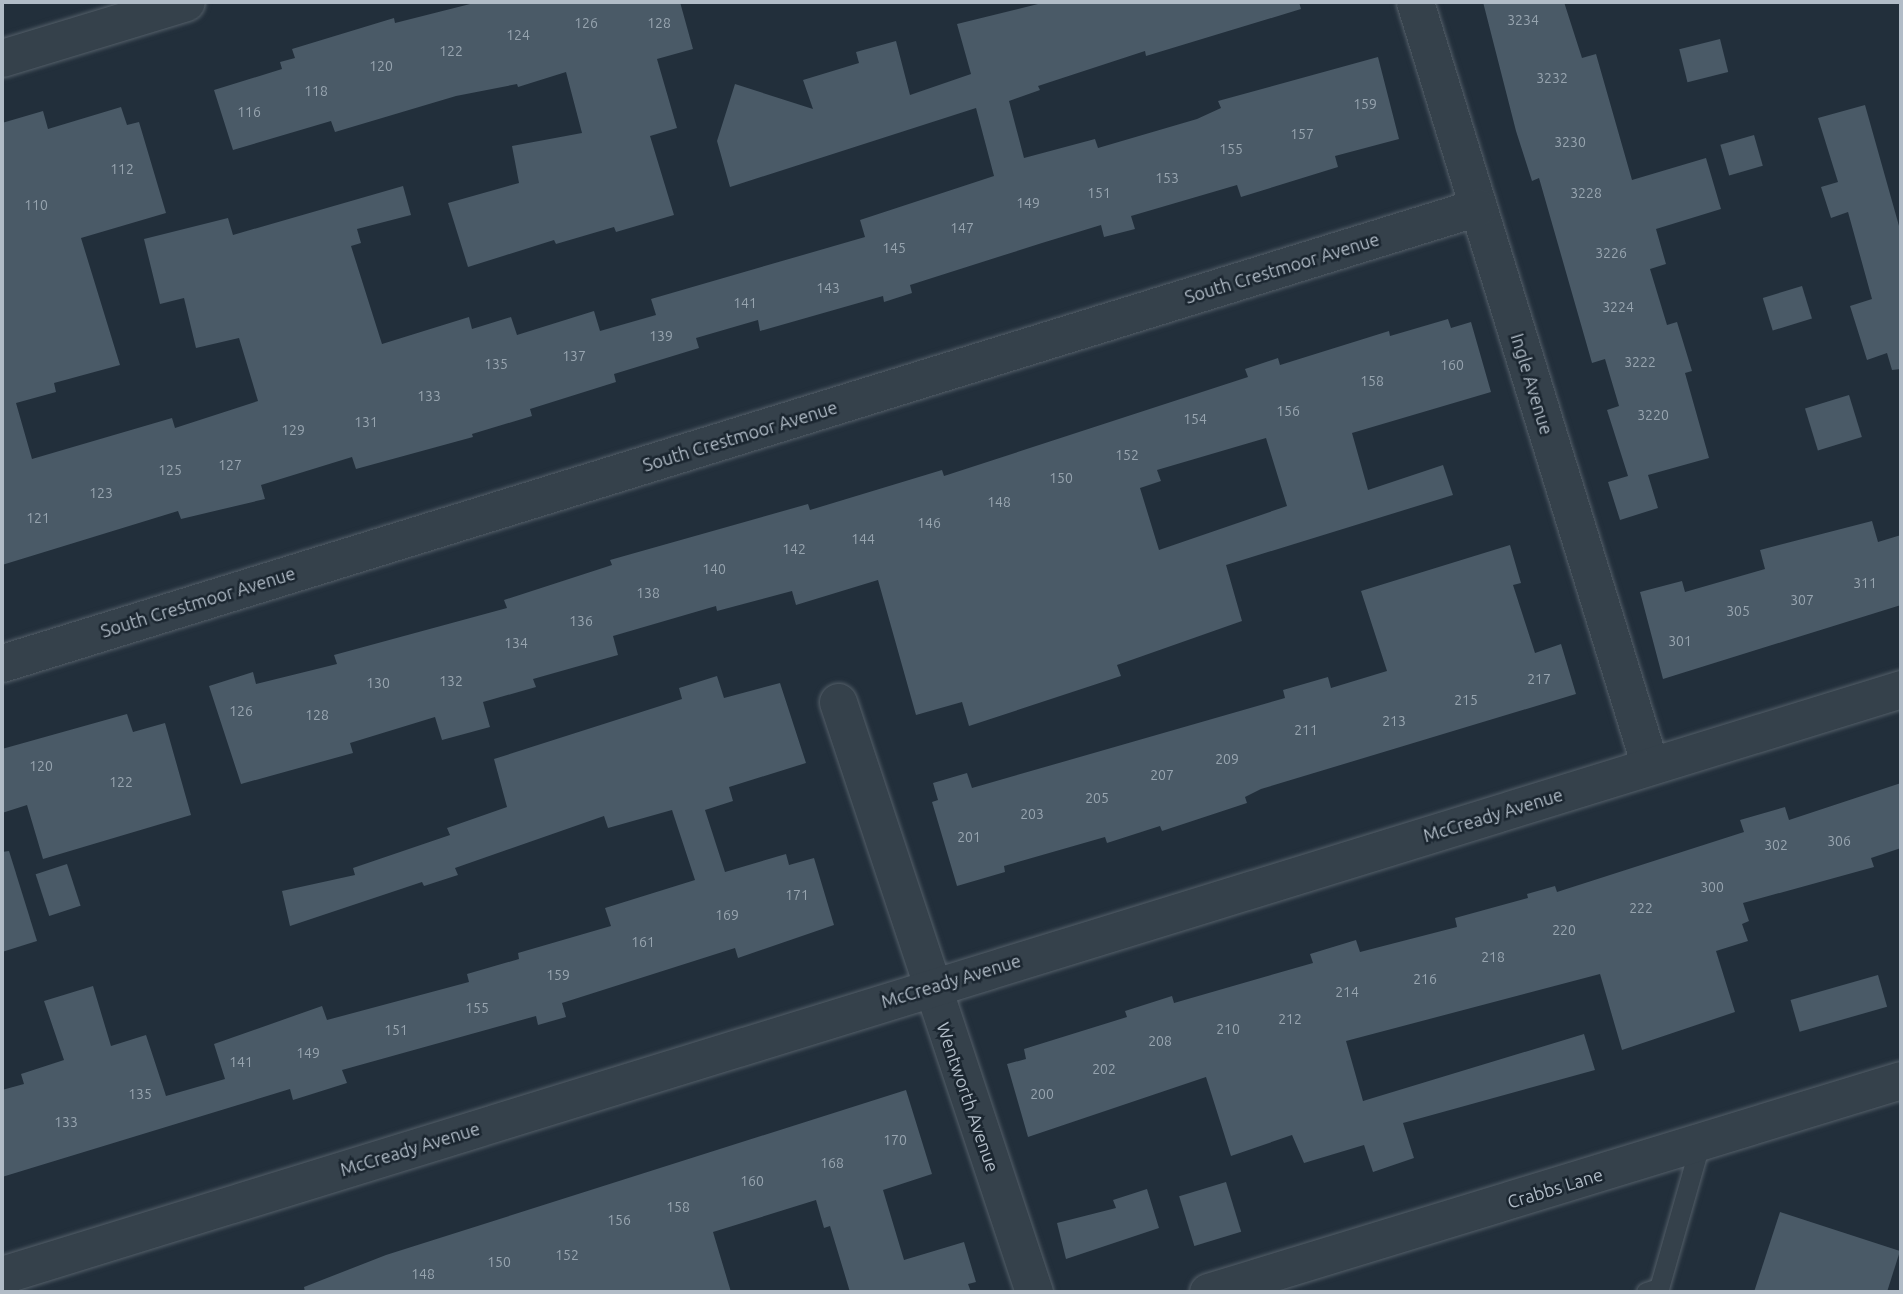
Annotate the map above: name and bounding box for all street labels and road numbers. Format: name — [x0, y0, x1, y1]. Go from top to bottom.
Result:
street label: South Crestmoor Avenue — [1182, 228, 1382, 308]
street label: Ingle Avenue — [1506, 331, 1558, 437]
street label: South Crestmoor Avenue — [640, 396, 840, 476]
street label: South Crestmoor Avenue — [98, 562, 298, 642]
street label: McCready Avenue — [1421, 783, 1565, 847]
street label: McCready Avenue — [879, 949, 1023, 1013]
street label: Wentworth Avenue — [932, 1019, 1004, 1175]
street label: McCready Avenue — [338, 1117, 482, 1181]
street label: Crabbs Lane — [1505, 1163, 1605, 1213]

